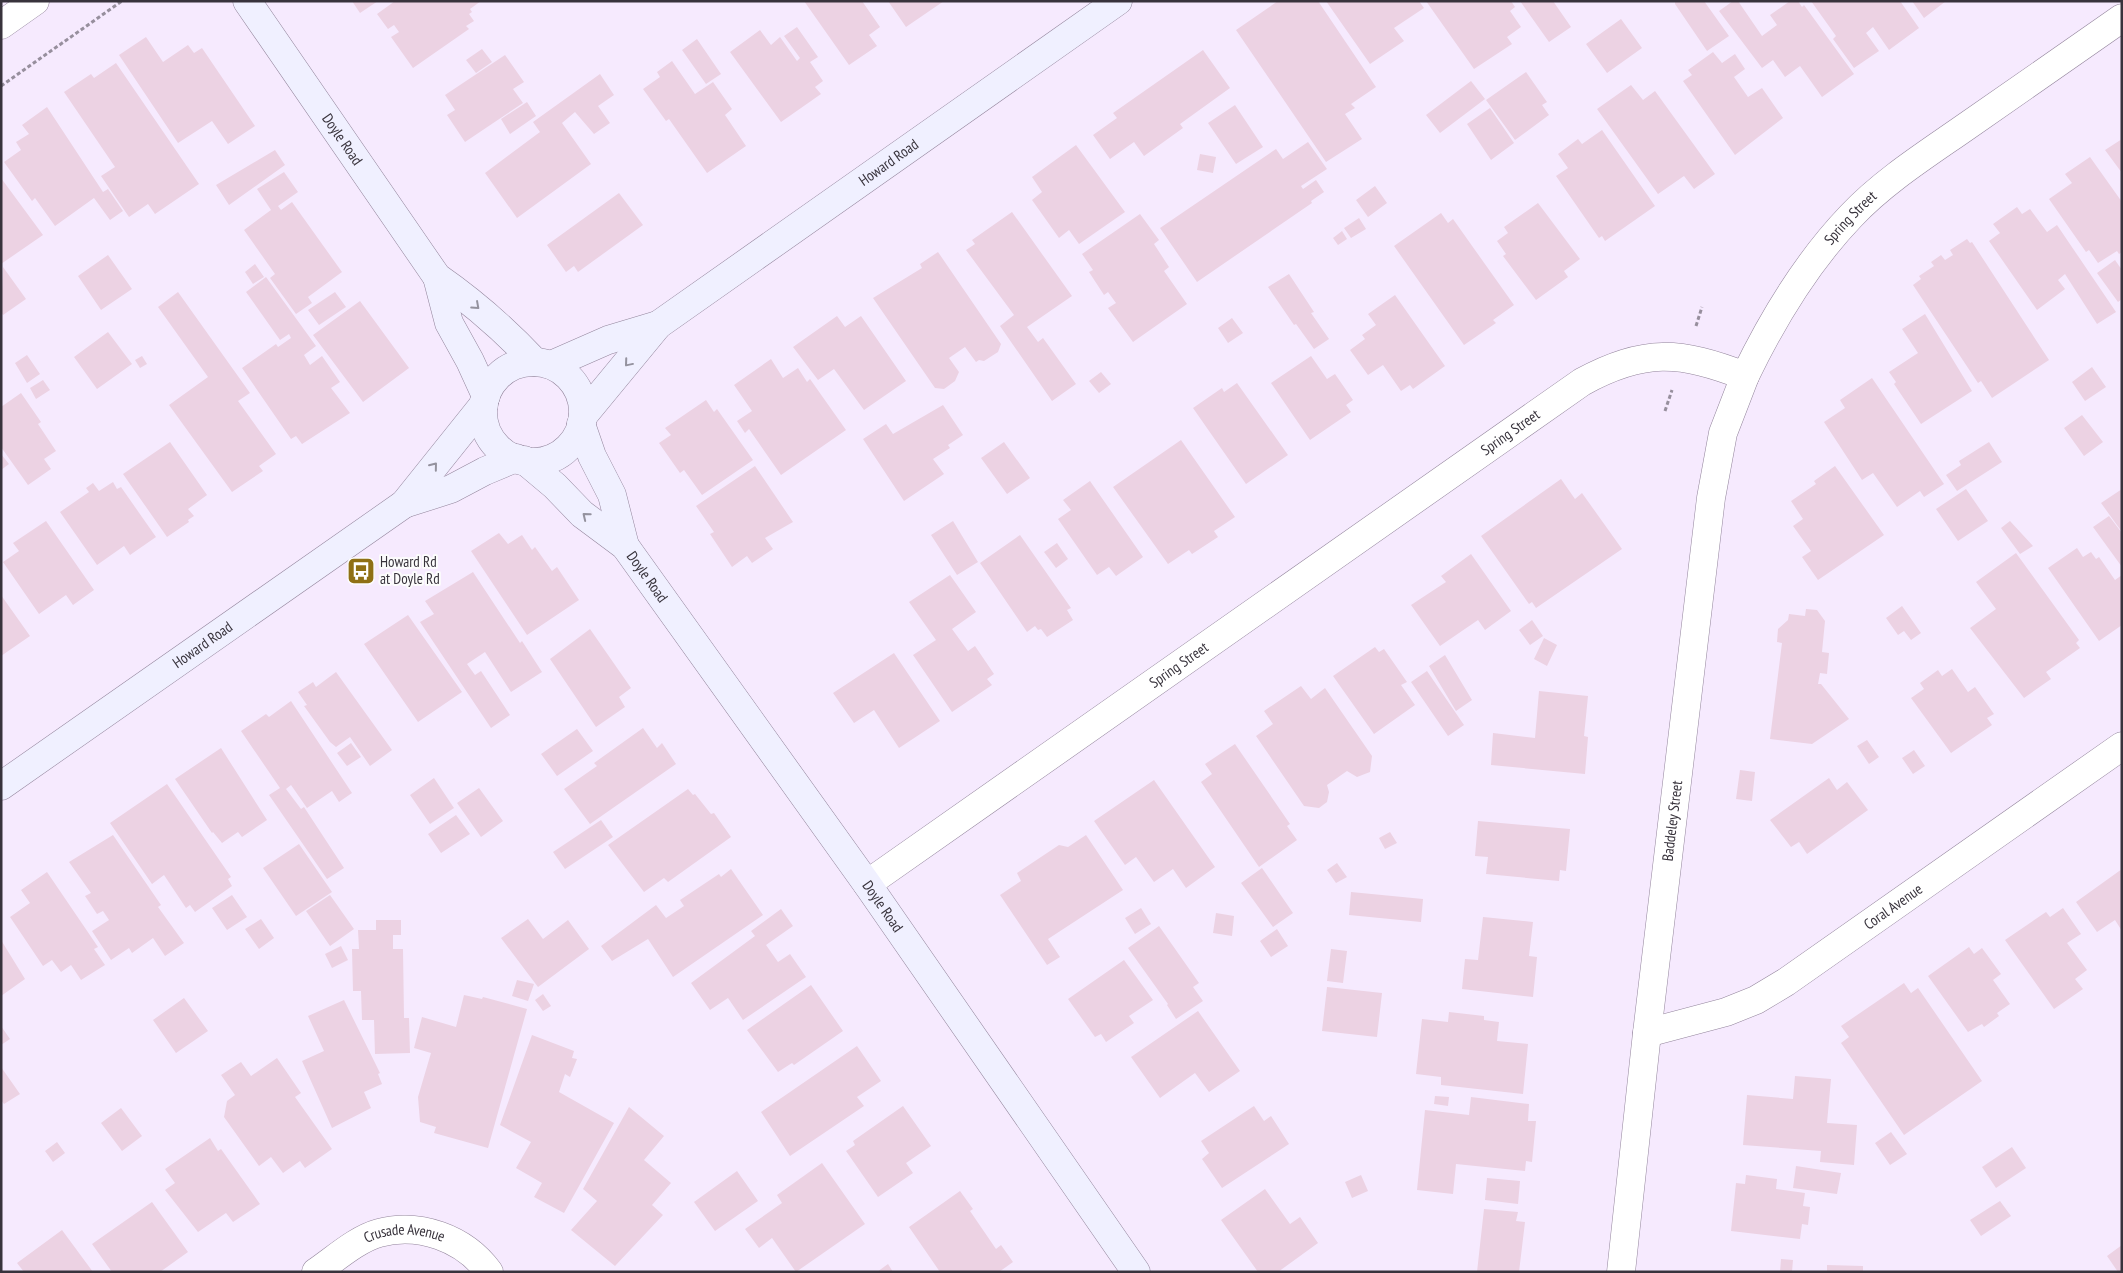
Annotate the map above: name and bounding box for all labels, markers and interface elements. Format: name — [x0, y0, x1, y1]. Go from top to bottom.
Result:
street label: Doyle Road — [318, 110, 367, 169]
street label: Howard Road — [855, 135, 922, 190]
street label: Spring Street — [1820, 186, 1880, 248]
one-way arrow — [471, 300, 480, 309]
one-way arrow — [625, 357, 634, 366]
street label: Spring Street — [1477, 405, 1543, 459]
one-way arrow — [428, 463, 436, 472]
one-way arrow — [583, 514, 592, 522]
street label: Doyle Road — [623, 547, 672, 606]
place label: Howard Rd at Doyle Rd — [380, 552, 440, 588]
bus stop icon: Howard Rd at Doyle Rd — [346, 556, 376, 586]
street label: Howard Road — [169, 617, 236, 672]
street label: Spring Street — [1145, 637, 1212, 692]
street label: Baddeley Street — [1658, 779, 1686, 862]
street label: Doyle Road — [859, 877, 907, 936]
street label: Coral Avenue — [1860, 879, 1926, 933]
street label: Crusade Avenue — [360, 1220, 448, 1247]

